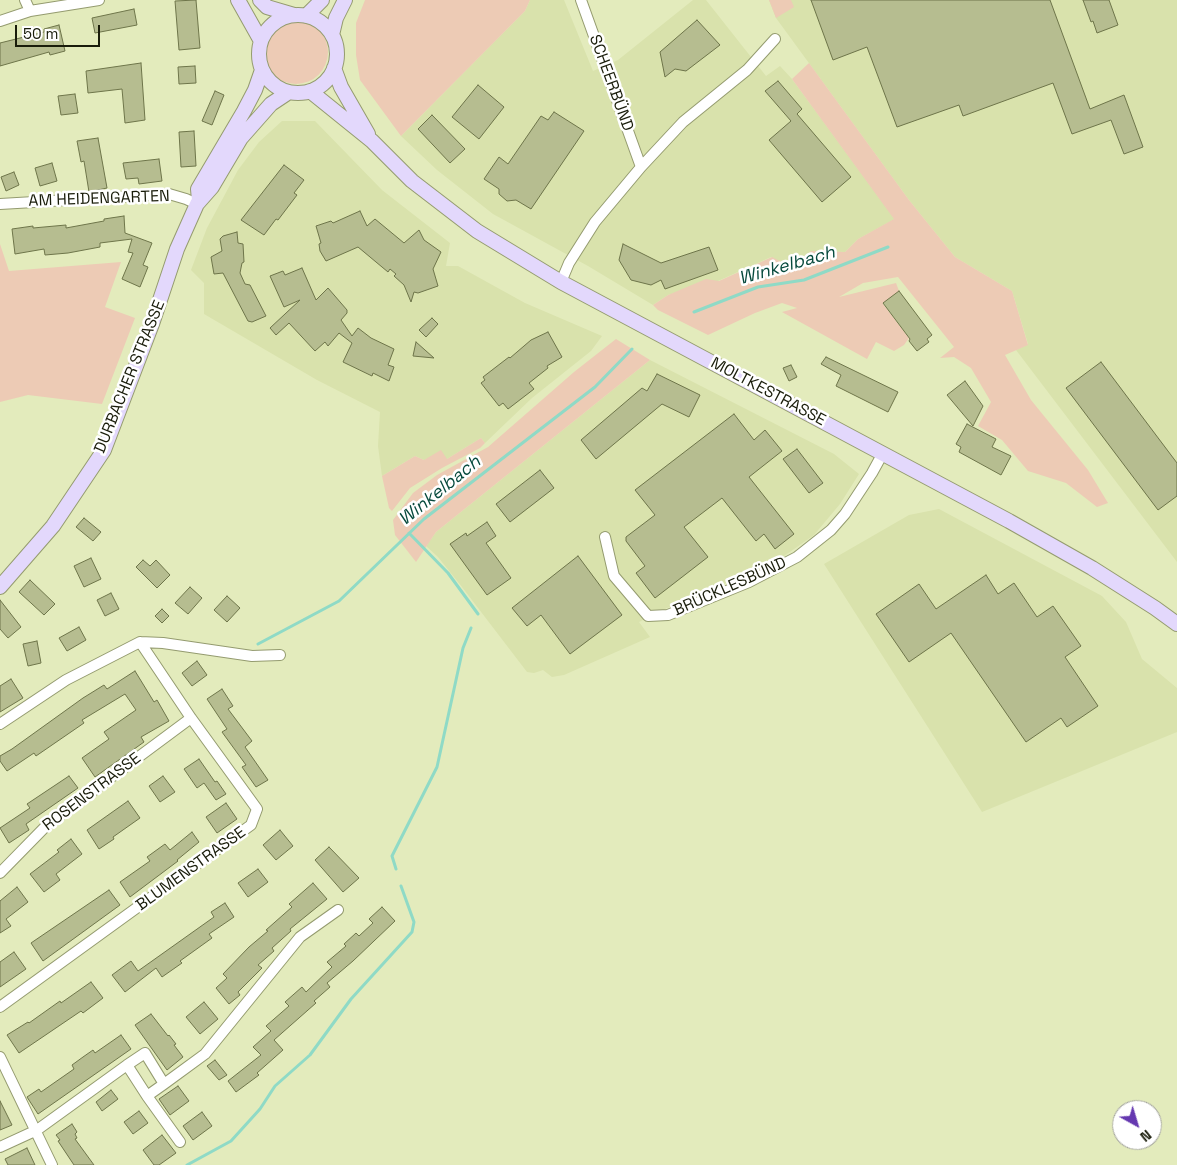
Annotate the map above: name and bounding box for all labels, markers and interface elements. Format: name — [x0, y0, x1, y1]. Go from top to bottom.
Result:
scale bar — [18, 15, 102, 47]
text: 50 m — [23, 24, 58, 43]
street label: SCHEERBÜND — [585, 32, 637, 134]
street label: AM HEIDENGARTEN — [28, 187, 170, 211]
water label: Winkelbach — [736, 242, 838, 290]
street label: DURBACHER STRASSE — [91, 298, 169, 456]
street label: MOLTKESTRASSE — [707, 354, 829, 430]
water label: Winkelbach — [395, 451, 485, 531]
street label: BRÜCKLESBÜND — [671, 554, 789, 620]
street label: ROSENSTRASSE — [39, 749, 145, 835]
street label: BLUMENSTRASSE — [132, 823, 250, 915]
north arrow — [1112, 1100, 1162, 1150]
text: N — [1137, 1126, 1155, 1146]

